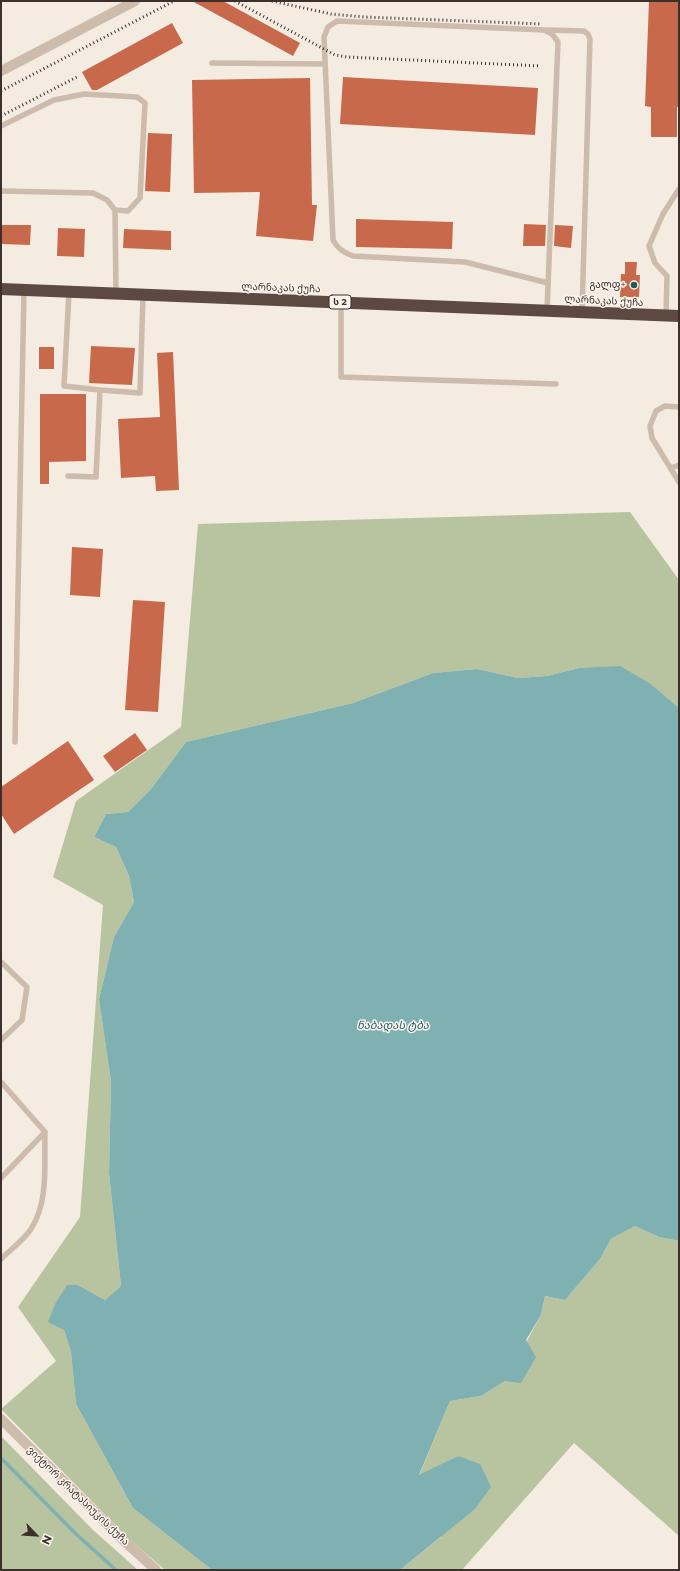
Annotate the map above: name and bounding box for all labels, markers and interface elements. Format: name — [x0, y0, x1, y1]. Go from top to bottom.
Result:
place label: გალფ+ — [590, 279, 626, 291]
marker: გალფ+ — [629, 280, 639, 290]
street label: ლარნაკას ქუჩა — [241, 281, 321, 295]
street label: ლარნაკას ქუჩა — [564, 293, 644, 309]
road number: ს 2 — [329, 295, 351, 309]
water label: ნაბადას ტბა — [357, 1019, 429, 1033]
street label: ვიქტორ კრატასიუკის ქუჩა — [25, 1444, 131, 1548]
north arrow — [16, 1515, 56, 1555]
text: N — [39, 1533, 55, 1547]

